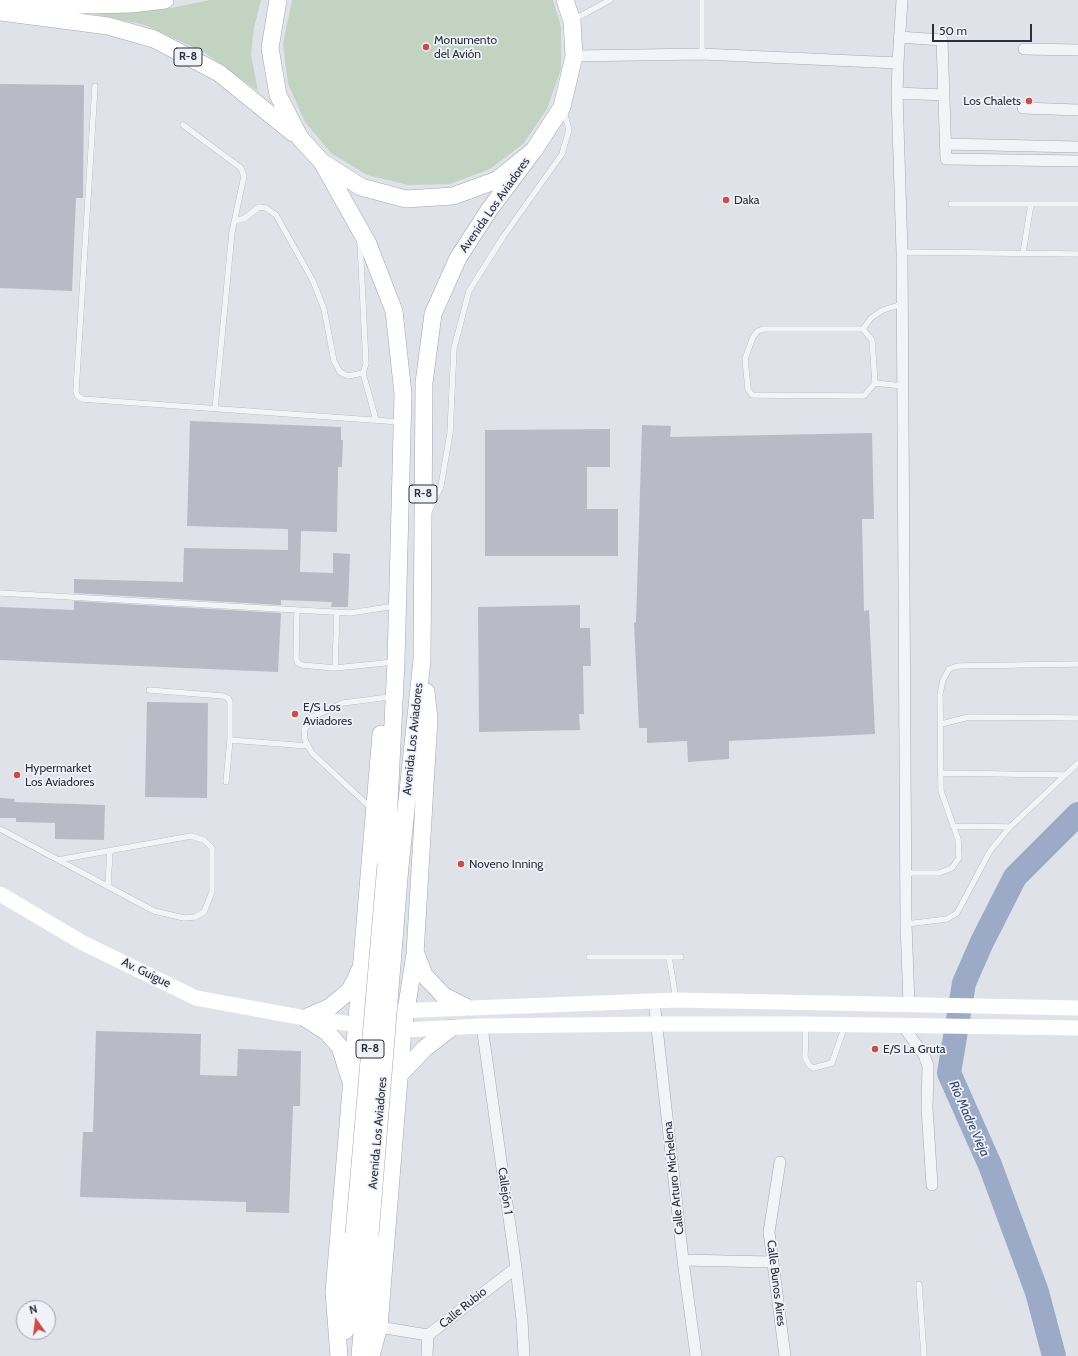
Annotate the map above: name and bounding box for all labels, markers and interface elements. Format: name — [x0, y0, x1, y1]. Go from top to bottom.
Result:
scale bar — [934, 16, 1034, 42]
text: 50 m — [939, 23, 967, 38]
place label: Monumento del Avión — [434, 33, 497, 61]
marker: Monumento del Avión — [421, 42, 431, 52]
road number: R-8 — [174, 48, 202, 66]
place label: Los Chalets — [963, 94, 1021, 108]
marker: Los Chalets — [1024, 96, 1034, 106]
street label: Avenida Los Aviadores — [457, 155, 533, 255]
place label: Daka — [734, 193, 759, 207]
marker: Daka — [721, 195, 731, 205]
road number: R-8 — [409, 485, 437, 503]
street label: Avenida Los Aviadores — [400, 682, 426, 796]
place label: E/S Los Aviadores — [303, 700, 352, 728]
marker: E/S Los Aviadores — [290, 709, 300, 719]
place label: Hypermarket Los Aviadores — [25, 761, 94, 789]
marker: Hypermarket Los Aviadores — [12, 770, 22, 780]
place label: Noveno Inning — [469, 857, 543, 871]
marker: Noveno Inning — [456, 859, 466, 869]
street label: Av. Guigue — [119, 955, 173, 991]
road number: R-8 — [356, 1040, 384, 1058]
place label: E/S La Gruta — [883, 1042, 946, 1056]
marker: E/S La Gruta — [870, 1044, 880, 1054]
street label: Avenida Los Aviadores — [366, 1076, 390, 1190]
water label: Río Madre Vieja — [945, 1079, 993, 1159]
street label: Calle Arturo Michelena — [661, 1121, 687, 1235]
street label: Callejón 1 — [495, 1167, 515, 1215]
street label: Calle Bunos Aires — [764, 1239, 788, 1327]
street label: Calle Rubio — [436, 1285, 490, 1331]
north arrow — [16, 1300, 56, 1340]
text: N — [28, 1302, 39, 1317]

